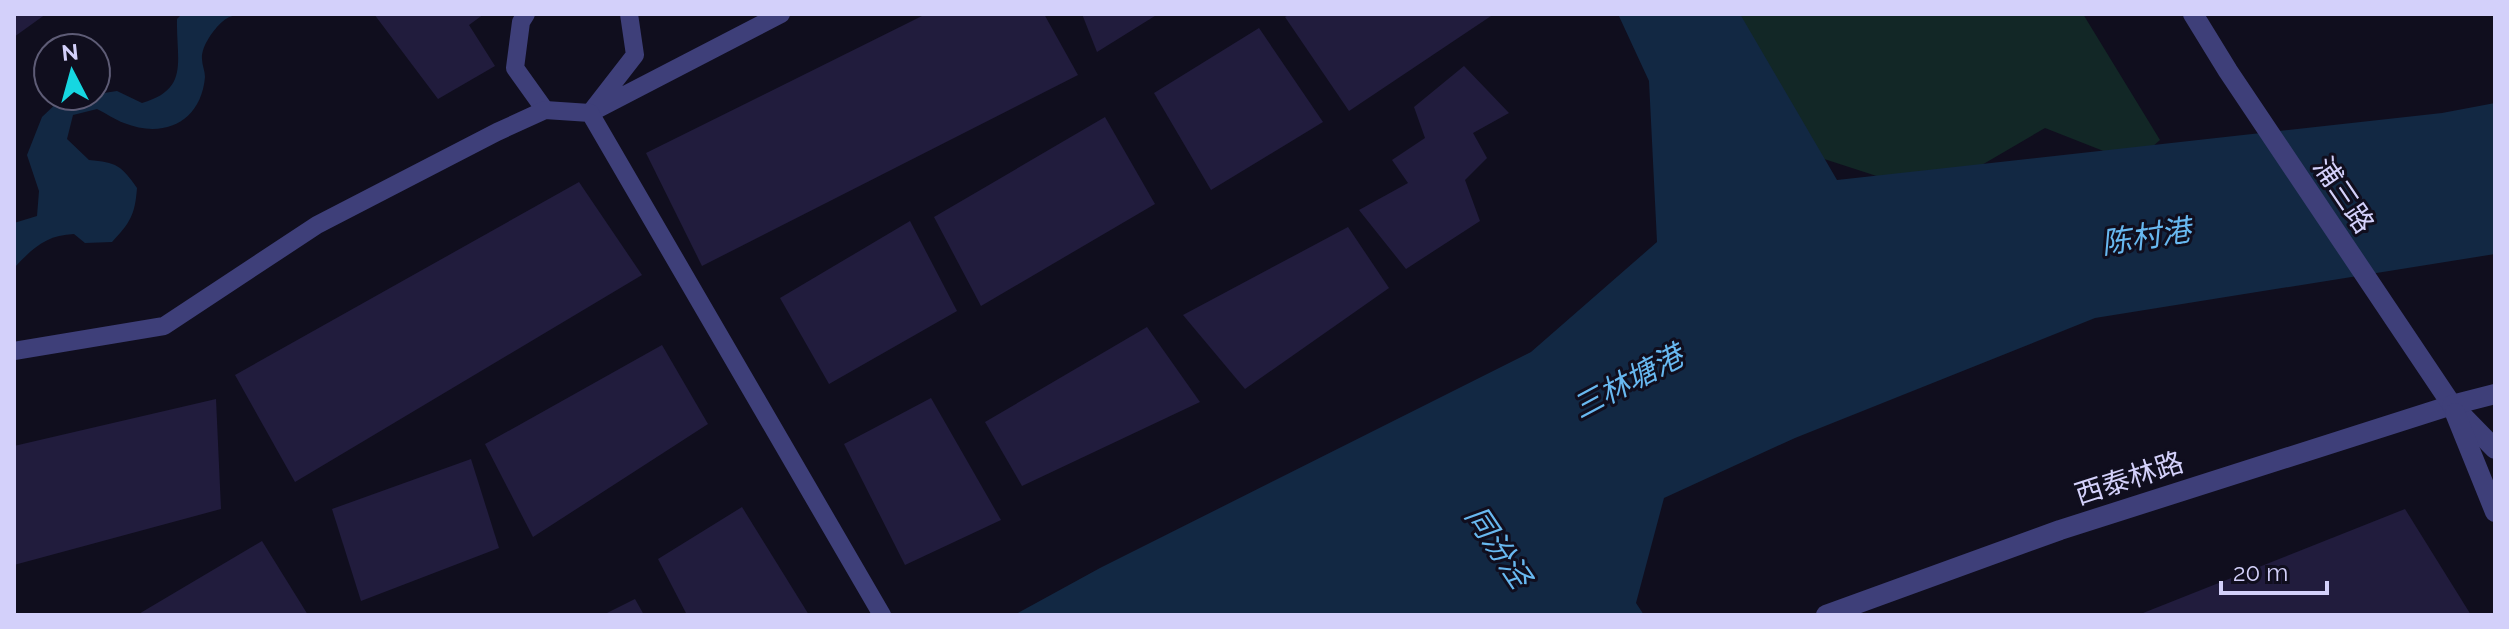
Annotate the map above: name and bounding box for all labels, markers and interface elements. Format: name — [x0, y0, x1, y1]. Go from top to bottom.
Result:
north arrow — [32, 32, 112, 112]
text: N — [60, 38, 80, 66]
street label: 浦三路 — [2306, 151, 2381, 239]
water label: 陈村港 — [2099, 212, 2197, 261]
water label: 三林塘港 — [1567, 336, 1692, 425]
street label: 西泰林路 — [2071, 445, 2188, 511]
water label: 同汾泾 — [1459, 500, 1540, 596]
scale bar — [2221, 545, 2327, 595]
text: 20 m — [2233, 558, 2288, 587]

